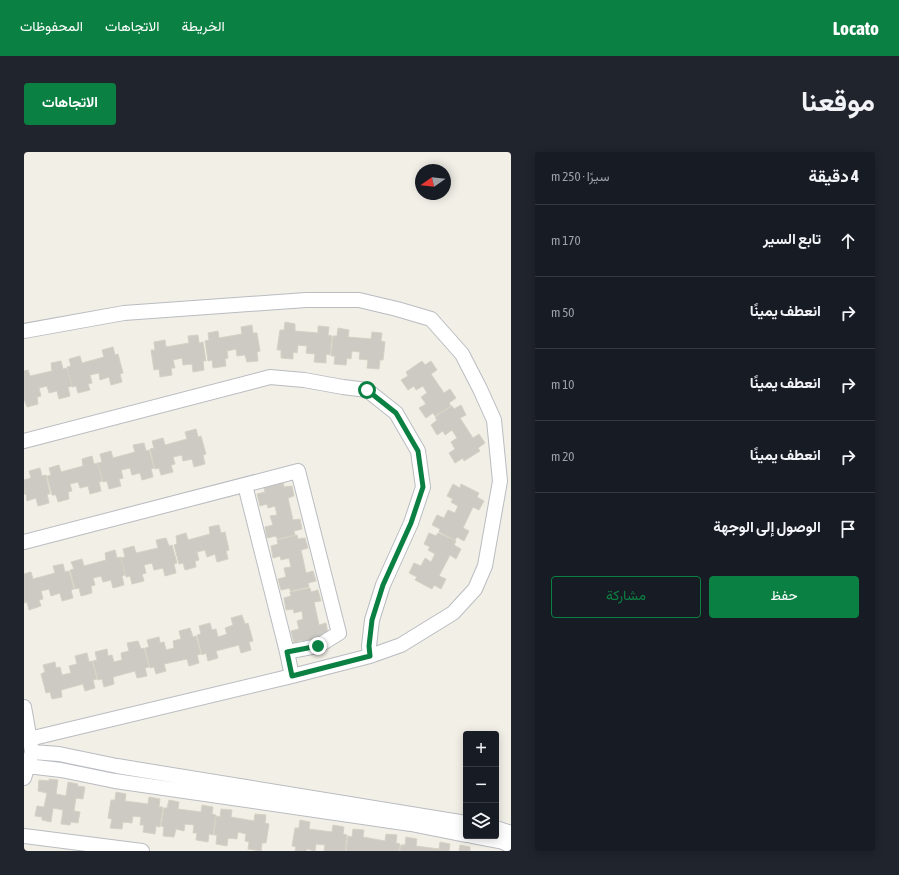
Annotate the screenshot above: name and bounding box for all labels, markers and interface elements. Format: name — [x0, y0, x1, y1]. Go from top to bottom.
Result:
text: Locato — [833, 17, 879, 39]
text: المحفوظات — [20, 18, 83, 34]
text: الاتجاهات — [105, 18, 159, 34]
text: الخريطة — [181, 18, 225, 34]
button: الاتجاهات — [24, 83, 116, 125]
text: موقعنا — [801, 85, 875, 117]
north arrow — [415, 164, 451, 200]
text: 4 دقيقة — [809, 166, 859, 186]
text: سيرًا · 250 m — [551, 169, 609, 184]
text: تابع السير — [763, 230, 821, 247]
icon: ahead — [837, 230, 859, 252]
text: 170 m — [551, 233, 581, 248]
text: انعطف يمينًا — [750, 302, 821, 319]
icon: right — [837, 302, 859, 324]
text: 50 m — [551, 305, 574, 320]
text: انعطف يمينًا — [750, 374, 821, 391]
icon: right — [837, 374, 859, 396]
text: 10 m — [551, 377, 574, 392]
route start — [358, 381, 376, 399]
text: انعطف يمينًا — [750, 446, 821, 463]
icon: right — [837, 446, 859, 468]
text: 20 m — [551, 449, 574, 464]
text: الوصول إلى الوجهة — [713, 518, 821, 535]
icon: arrive — [837, 518, 859, 540]
button: مشاركة — [551, 576, 701, 618]
button: حفظ — [709, 576, 859, 618]
route end — [309, 637, 327, 655]
map controls — [463, 731, 499, 839]
button: + — [463, 731, 499, 767]
button: − — [463, 767, 499, 803]
button: layers — [463, 803, 499, 839]

